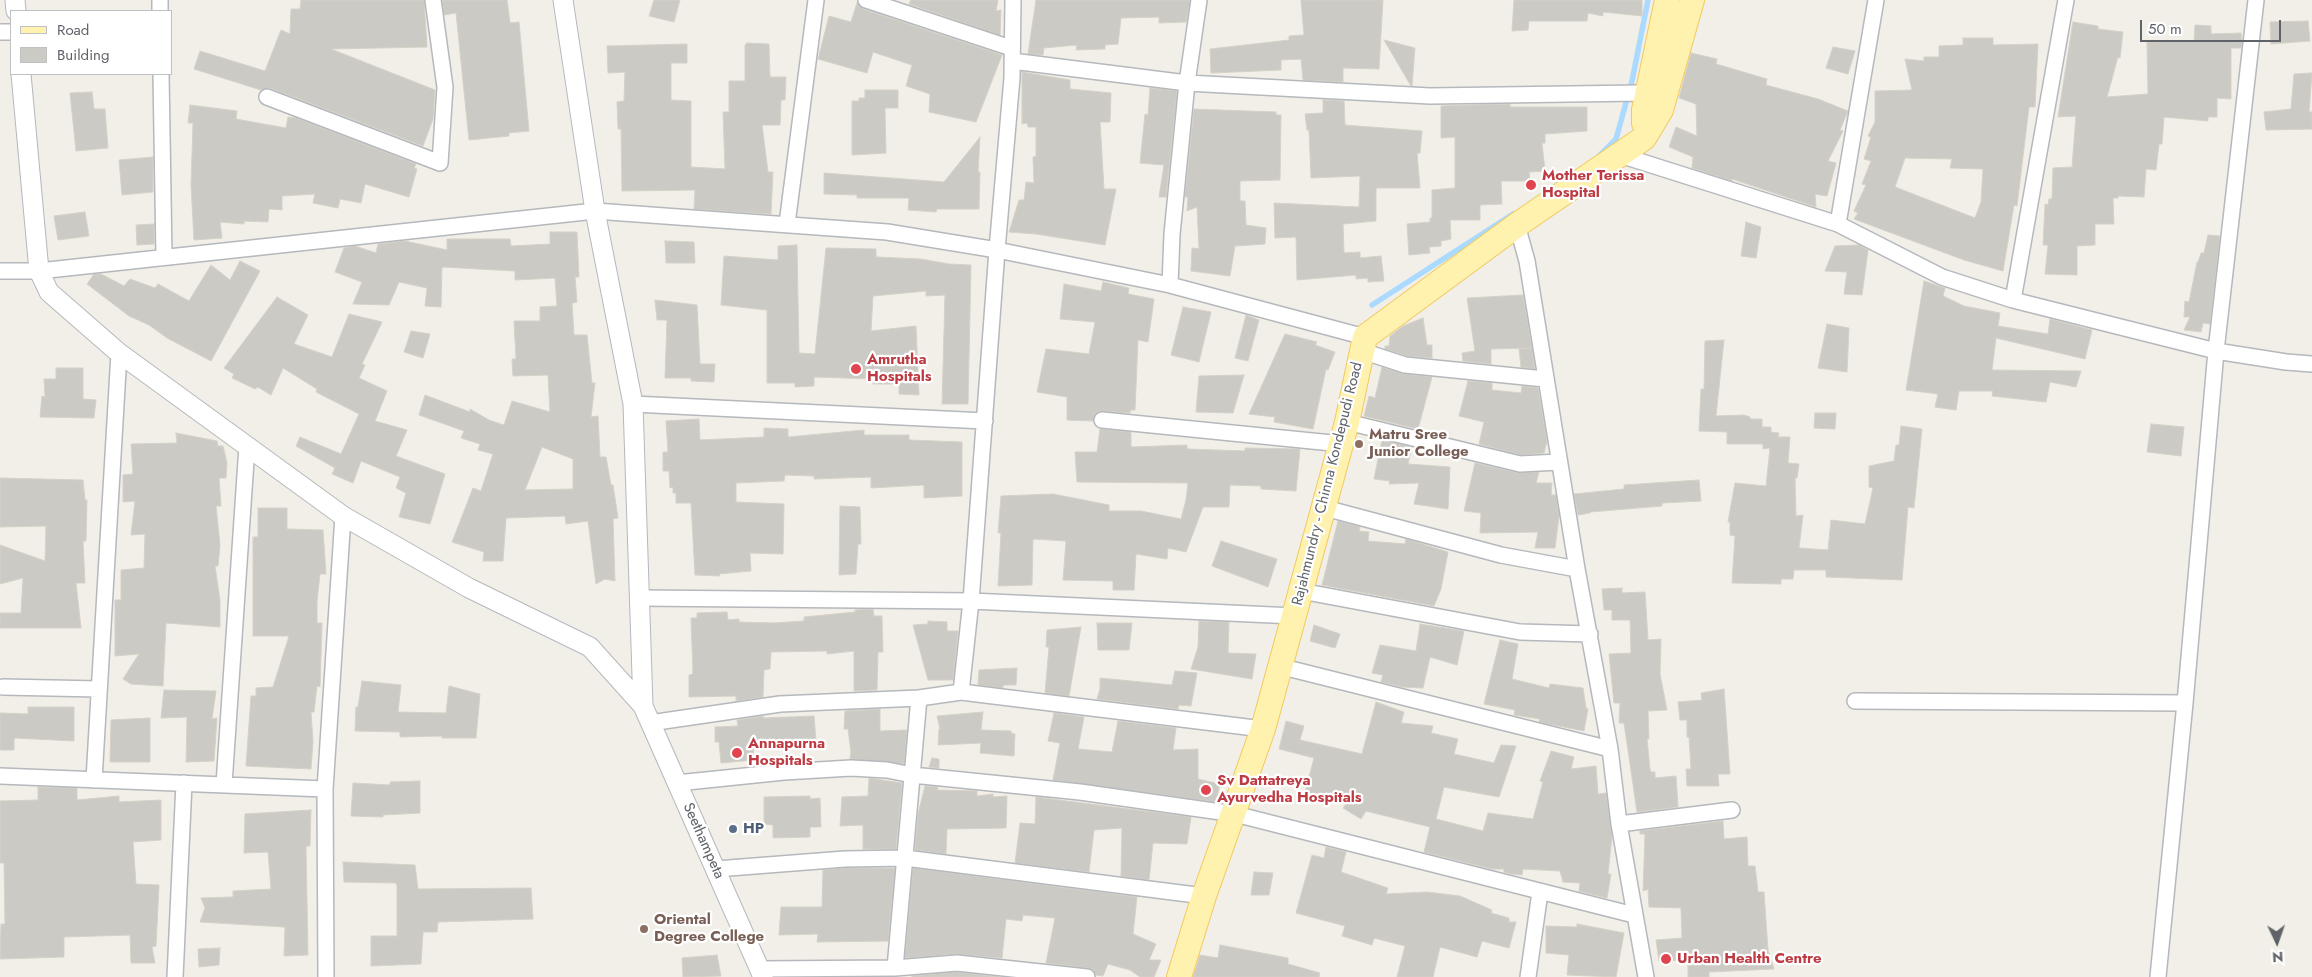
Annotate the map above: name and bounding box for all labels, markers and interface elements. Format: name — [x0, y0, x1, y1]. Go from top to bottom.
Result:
legend — [10, 10, 172, 75]
scale bar — [2142, 10, 2283, 42]
text: 50 m — [2148, 18, 2182, 40]
text: Road — [57, 19, 89, 41]
text: Building — [57, 44, 109, 66]
place label: Mother Terissa Hospital — [1542, 167, 1644, 202]
marker: Mother Terissa Hospital — [1524, 178, 1538, 192]
place label: Amrutha Hospitals — [867, 351, 932, 386]
street label: Rajahmundry - Chinna Kondepudi Road — [1289, 360, 1367, 608]
marker: Amrutha Hospitals — [849, 362, 863, 376]
place label: Matru Sree Junior College — [1369, 426, 1469, 461]
marker: Matru Sree Junior College — [1353, 438, 1365, 450]
place label: Annapurna Hospitals — [748, 735, 825, 770]
marker: Annapurna Hospitals — [730, 746, 744, 760]
place label: Sv Dattatreya Ayurvedha Hospitals — [1217, 772, 1362, 807]
marker: Sv Dattatreya Ayurvedha Hospitals — [1199, 783, 1213, 797]
street label: Seethampeta — [678, 800, 728, 882]
place label: HP — [743, 820, 764, 838]
marker: HP — [727, 823, 739, 835]
place label: Oriental Degree College — [654, 911, 764, 946]
north arrow — [2252, 917, 2302, 967]
marker: Oriental Degree College — [638, 923, 650, 935]
text: N — [2272, 947, 2284, 967]
place label: Urban Health Centre — [1677, 950, 1822, 968]
marker: Urban Health Centre — [1659, 952, 1673, 966]

